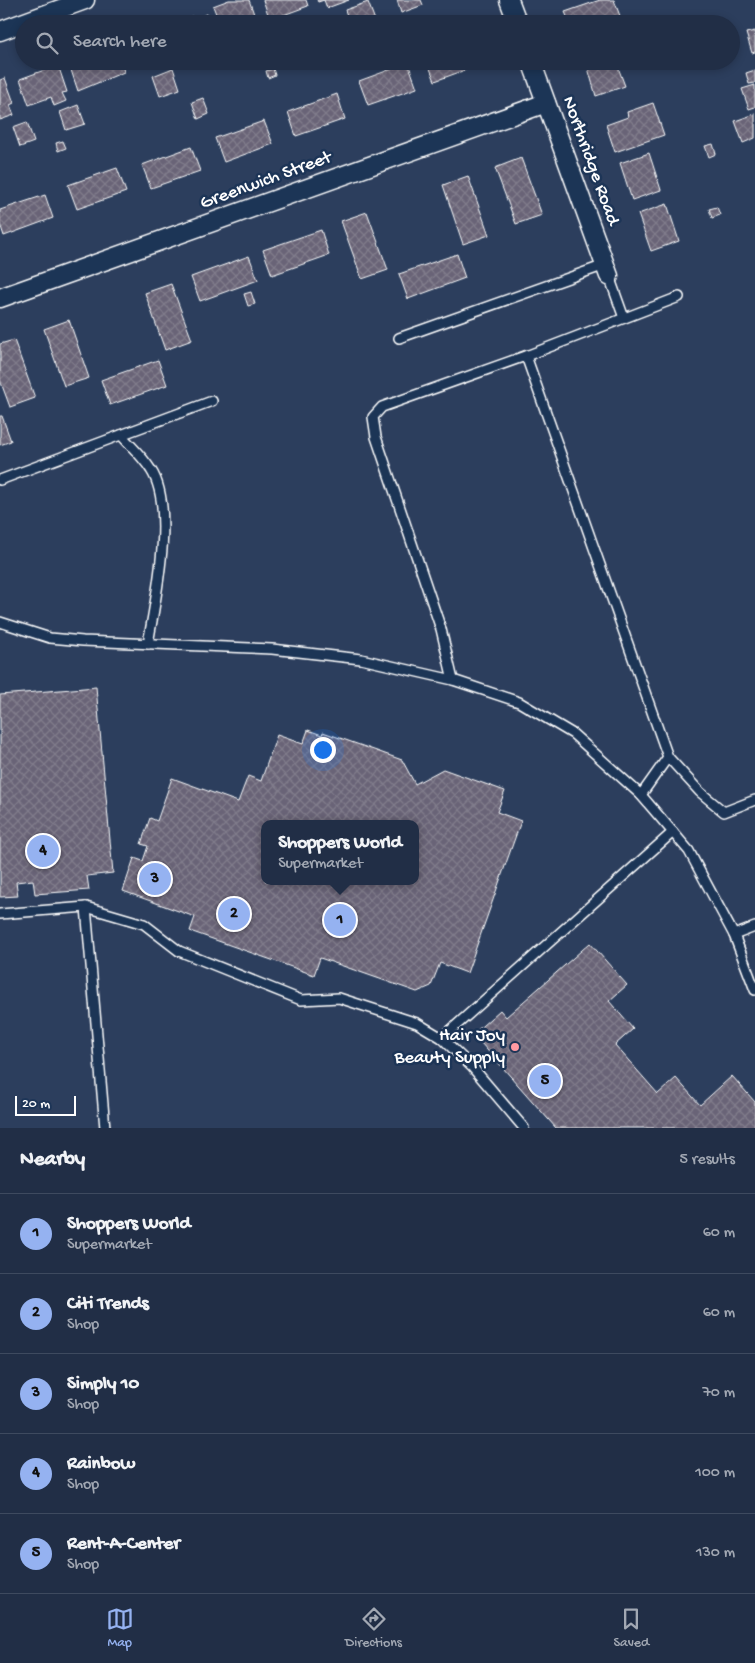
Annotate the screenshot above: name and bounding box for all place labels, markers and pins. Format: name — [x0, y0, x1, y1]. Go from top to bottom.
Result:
pin: 4 — [27, 832, 59, 870]
pin: 3 — [139, 860, 171, 898]
pin: 2 — [218, 895, 250, 933]
pin: 1 — [324, 901, 356, 939]
place label: Hair Joy Beauty Supply — [393, 1025, 506, 1070]
marker: Hair Joy Beauty Supply — [509, 1041, 521, 1053]
pin: 5 — [529, 1062, 561, 1100]

